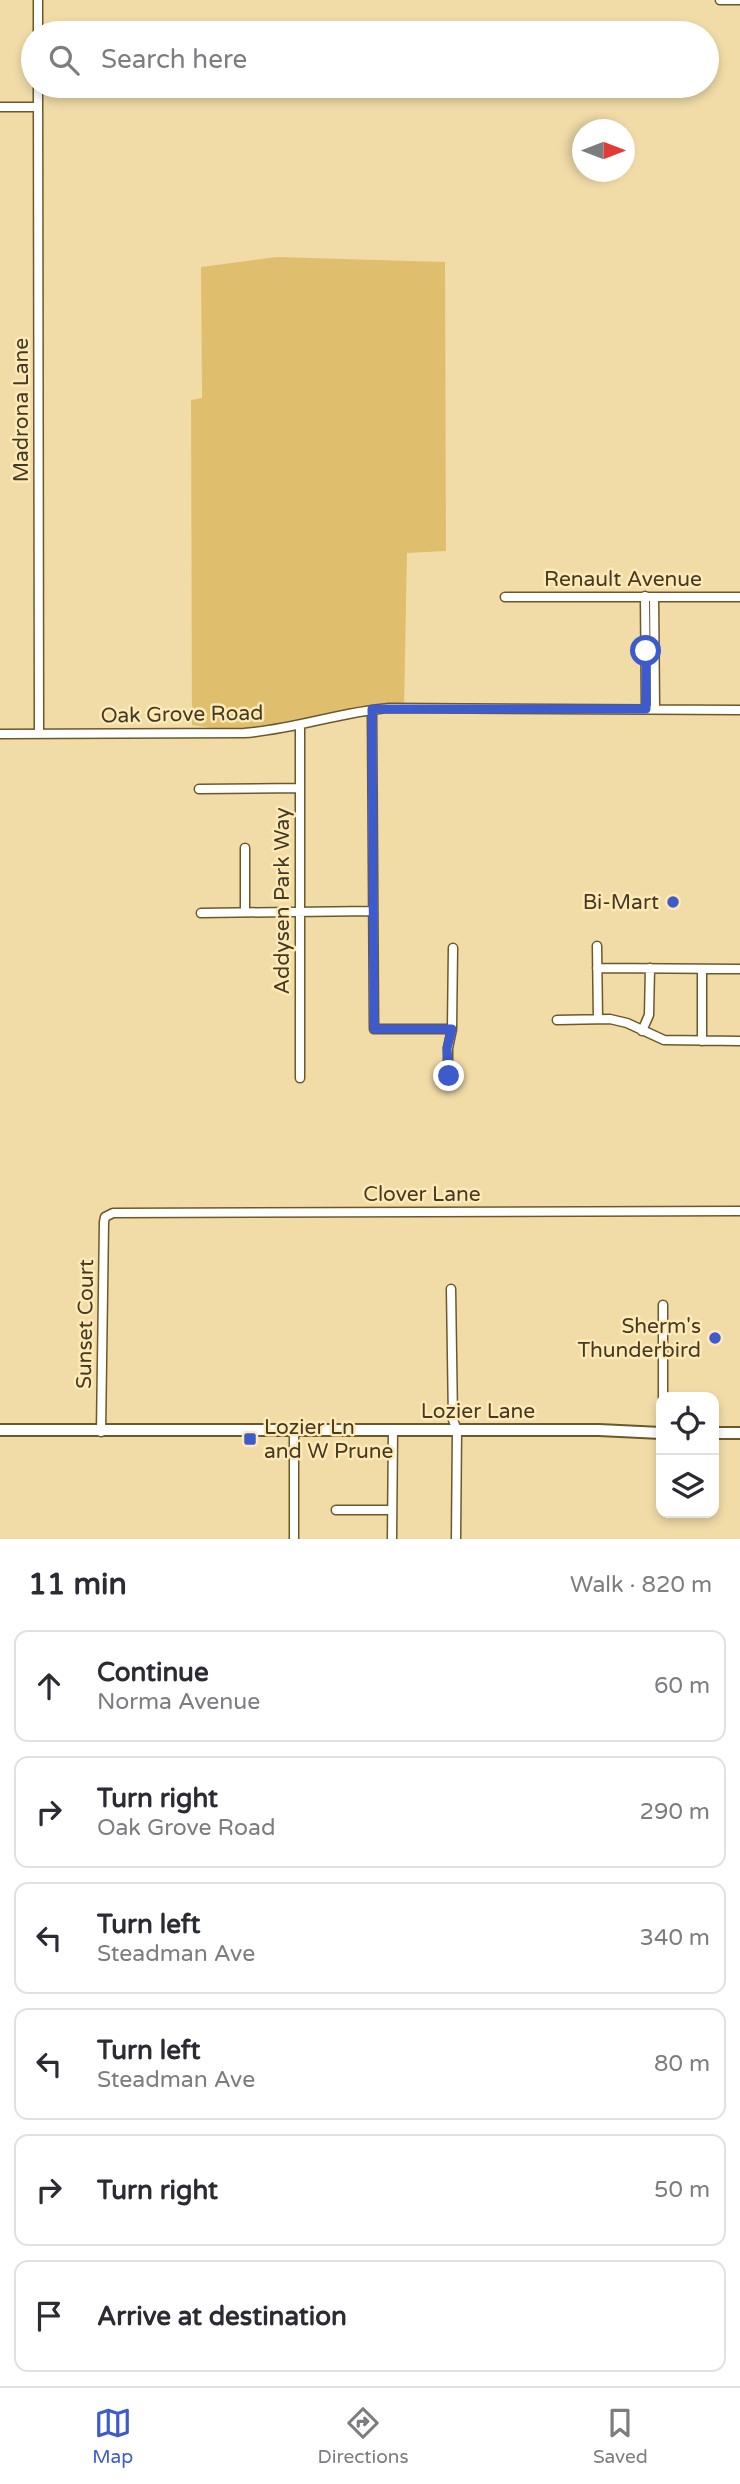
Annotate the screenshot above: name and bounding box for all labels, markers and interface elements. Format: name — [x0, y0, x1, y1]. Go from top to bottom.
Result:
search box — [21, 21, 719, 98]
icon: search — [45, 41, 83, 79]
text: Search here — [101, 44, 247, 75]
north arrow — [572, 119, 635, 182]
street label: Madrona Lane — [9, 338, 34, 482]
street label: Renault Avenue — [544, 567, 702, 592]
route start — [630, 635, 661, 666]
street label: Oak Grove Road — [100, 701, 264, 728]
street label: Addysen Park Way — [270, 807, 295, 995]
place label: Bi-Mart — [583, 890, 659, 915]
marker: Bi-Mart — [665, 894, 681, 910]
route end — [433, 1060, 464, 1091]
street label: Clover Lane — [363, 1182, 481, 1207]
street label: Sunset Court — [72, 1259, 99, 1389]
place label: Sherm's Thunderbird — [577, 1314, 701, 1363]
marker: Sherm's Thunderbird — [707, 1330, 723, 1346]
map controls — [656, 1392, 719, 1518]
button: locate — [656, 1392, 719, 1455]
street label: Lozier Lane — [421, 1399, 535, 1424]
place label: Lozier Ln and W Prune — [264, 1415, 394, 1464]
marker: Lozier Ln and W Prune — [242, 1431, 258, 1447]
button: layers — [656, 1455, 719, 1518]
text: 11 min — [28, 1566, 127, 1603]
text: Walk · 820 m — [570, 1571, 712, 1599]
text: Continue — [97, 1657, 209, 1688]
icon: ahead — [30, 1667, 68, 1705]
text: 60 m — [654, 1672, 710, 1700]
text: Norma Avenue — [97, 1688, 260, 1716]
text: Turn right — [97, 1783, 218, 1814]
icon: right — [30, 1793, 68, 1831]
text: 290 m — [640, 1798, 710, 1826]
text: Oak Grove Road — [97, 1814, 275, 1842]
text: Turn left — [97, 1909, 200, 1940]
icon: left — [30, 1919, 68, 1957]
text: 340 m — [640, 1924, 710, 1952]
text: Steadman Ave — [97, 1940, 255, 1968]
text: Turn left — [97, 2035, 200, 2066]
icon: left — [30, 2045, 68, 2083]
text: 80 m — [654, 2050, 710, 2078]
text: Steadman Ave — [97, 2066, 255, 2094]
icon: right — [30, 2171, 68, 2209]
text: Turn right — [97, 2175, 218, 2206]
text: 50 m — [654, 2176, 710, 2204]
icon: arrive — [30, 2297, 68, 2335]
text: Arrive at destination — [97, 2301, 347, 2332]
tab: Map — [92, 2404, 133, 2468]
tab: Directions — [318, 2404, 409, 2468]
tab: Saved — [593, 2404, 648, 2468]

